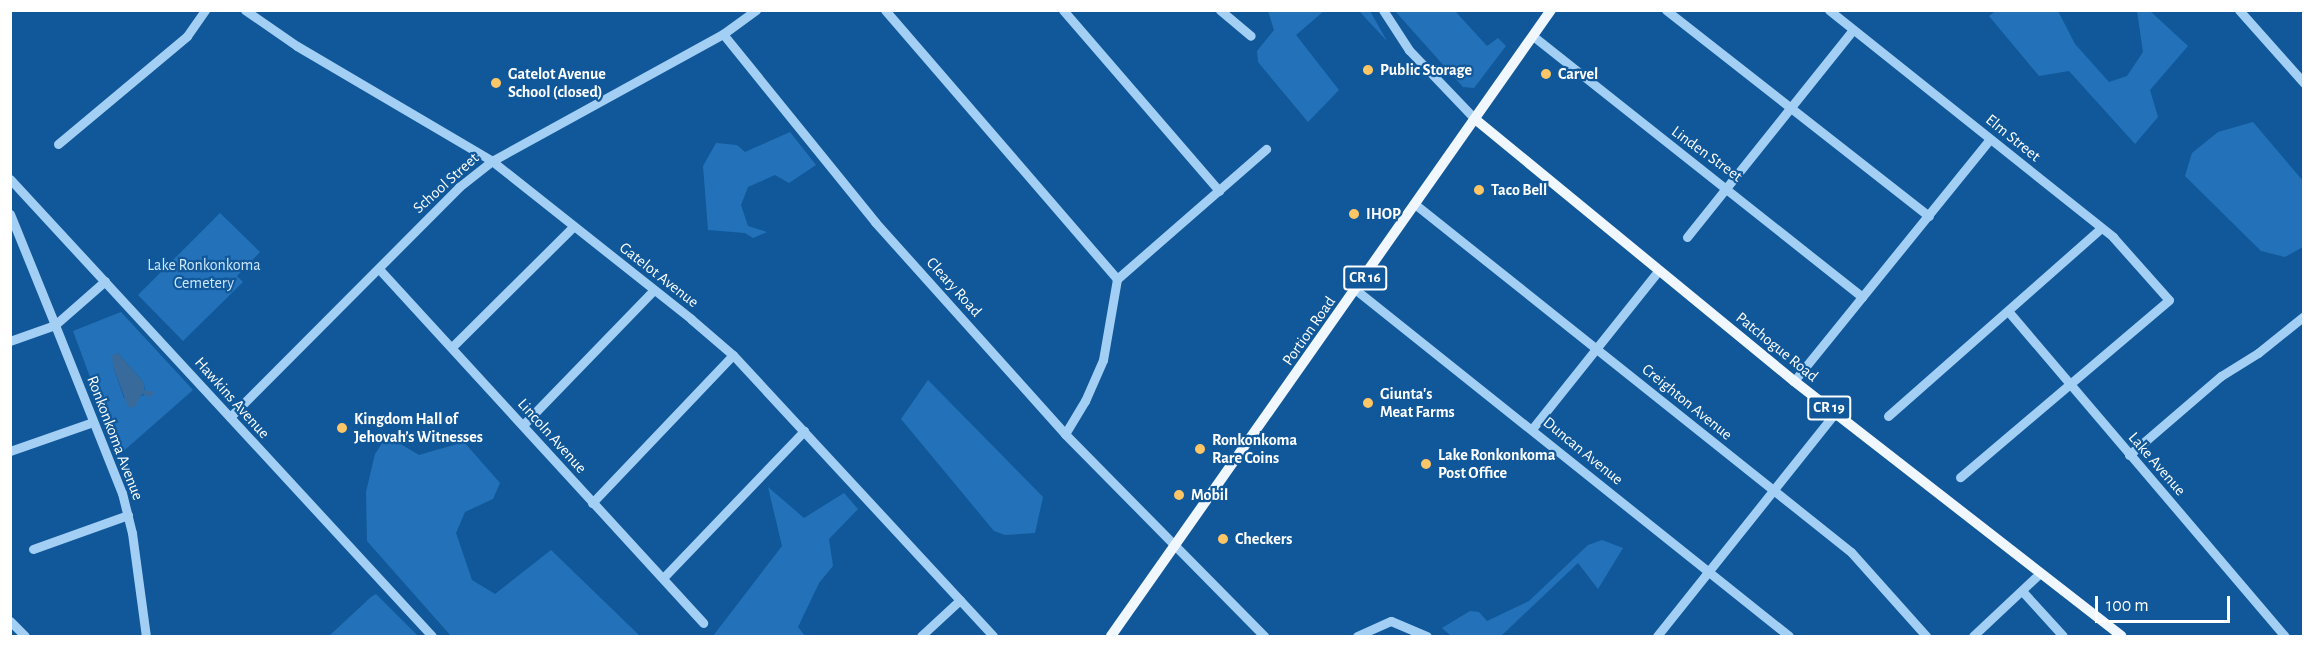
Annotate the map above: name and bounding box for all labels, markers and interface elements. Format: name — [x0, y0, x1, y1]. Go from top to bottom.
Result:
place label: Public Storage — [1380, 60, 1472, 80]
marker: Public Storage — [1361, 63, 1375, 77]
place label: Gatelot Avenue School (closed) — [508, 64, 606, 102]
place label: Carvel — [1558, 64, 1598, 84]
marker: Carvel — [1539, 67, 1553, 81]
marker: Gatelot Avenue School (closed) — [489, 76, 503, 90]
street label: Elm Street — [1982, 110, 2044, 166]
street label: Linden Street — [1668, 122, 1746, 186]
street label: School Street — [409, 149, 483, 217]
place label: Taco Bell — [1491, 180, 1547, 200]
marker: Taco Bell — [1472, 183, 1486, 197]
place label: IHOP — [1366, 204, 1401, 224]
marker: IHOP — [1347, 207, 1361, 221]
street label: Gatelot Avenue — [616, 238, 702, 312]
street label: Cleary Road — [922, 253, 986, 321]
park label: Lake Ronkonkoma Cemetery — [147, 255, 261, 293]
road number: CR 16 — [1342, 266, 1388, 290]
street label: Portion Road — [1278, 293, 1340, 369]
street label: Patchogue Road — [1732, 308, 1822, 386]
street label: Hawkins Avenue — [190, 353, 274, 443]
street label: Creighton Avenue — [1638, 360, 1736, 444]
street label: Ronkonkoma Avenue — [82, 373, 148, 503]
place label: Giunta's Meat Farms — [1380, 384, 1455, 422]
street label: Lincoln Avenue — [513, 395, 591, 477]
marker: Giunta's Meat Farms — [1361, 396, 1375, 410]
road number: CR 19 — [1806, 396, 1852, 420]
place label: Kingdom Hall of Jehovah’s Witnesses — [354, 409, 483, 447]
street label: Duncan Avenue — [1539, 413, 1627, 489]
marker: Kingdom Hall of Jehovah’s Witnesses — [335, 421, 349, 435]
street label: Lake Avenue — [2124, 428, 2190, 500]
place label: Ronkonkoma Rare Coins — [1212, 430, 1297, 468]
marker: Ronkonkoma Rare Coins — [1193, 442, 1207, 456]
place label: Lake Ronkonkoma Post Office — [1438, 445, 1555, 483]
marker: Lake Ronkonkoma Post Office — [1419, 457, 1433, 471]
place label: Mobil — [1191, 485, 1228, 505]
marker: Mobil — [1172, 488, 1186, 502]
place label: Checkers — [1235, 529, 1292, 549]
marker: Checkers — [1216, 532, 1230, 546]
scale bar — [2098, 584, 2233, 622]
text: 100 m — [2106, 597, 2149, 615]

